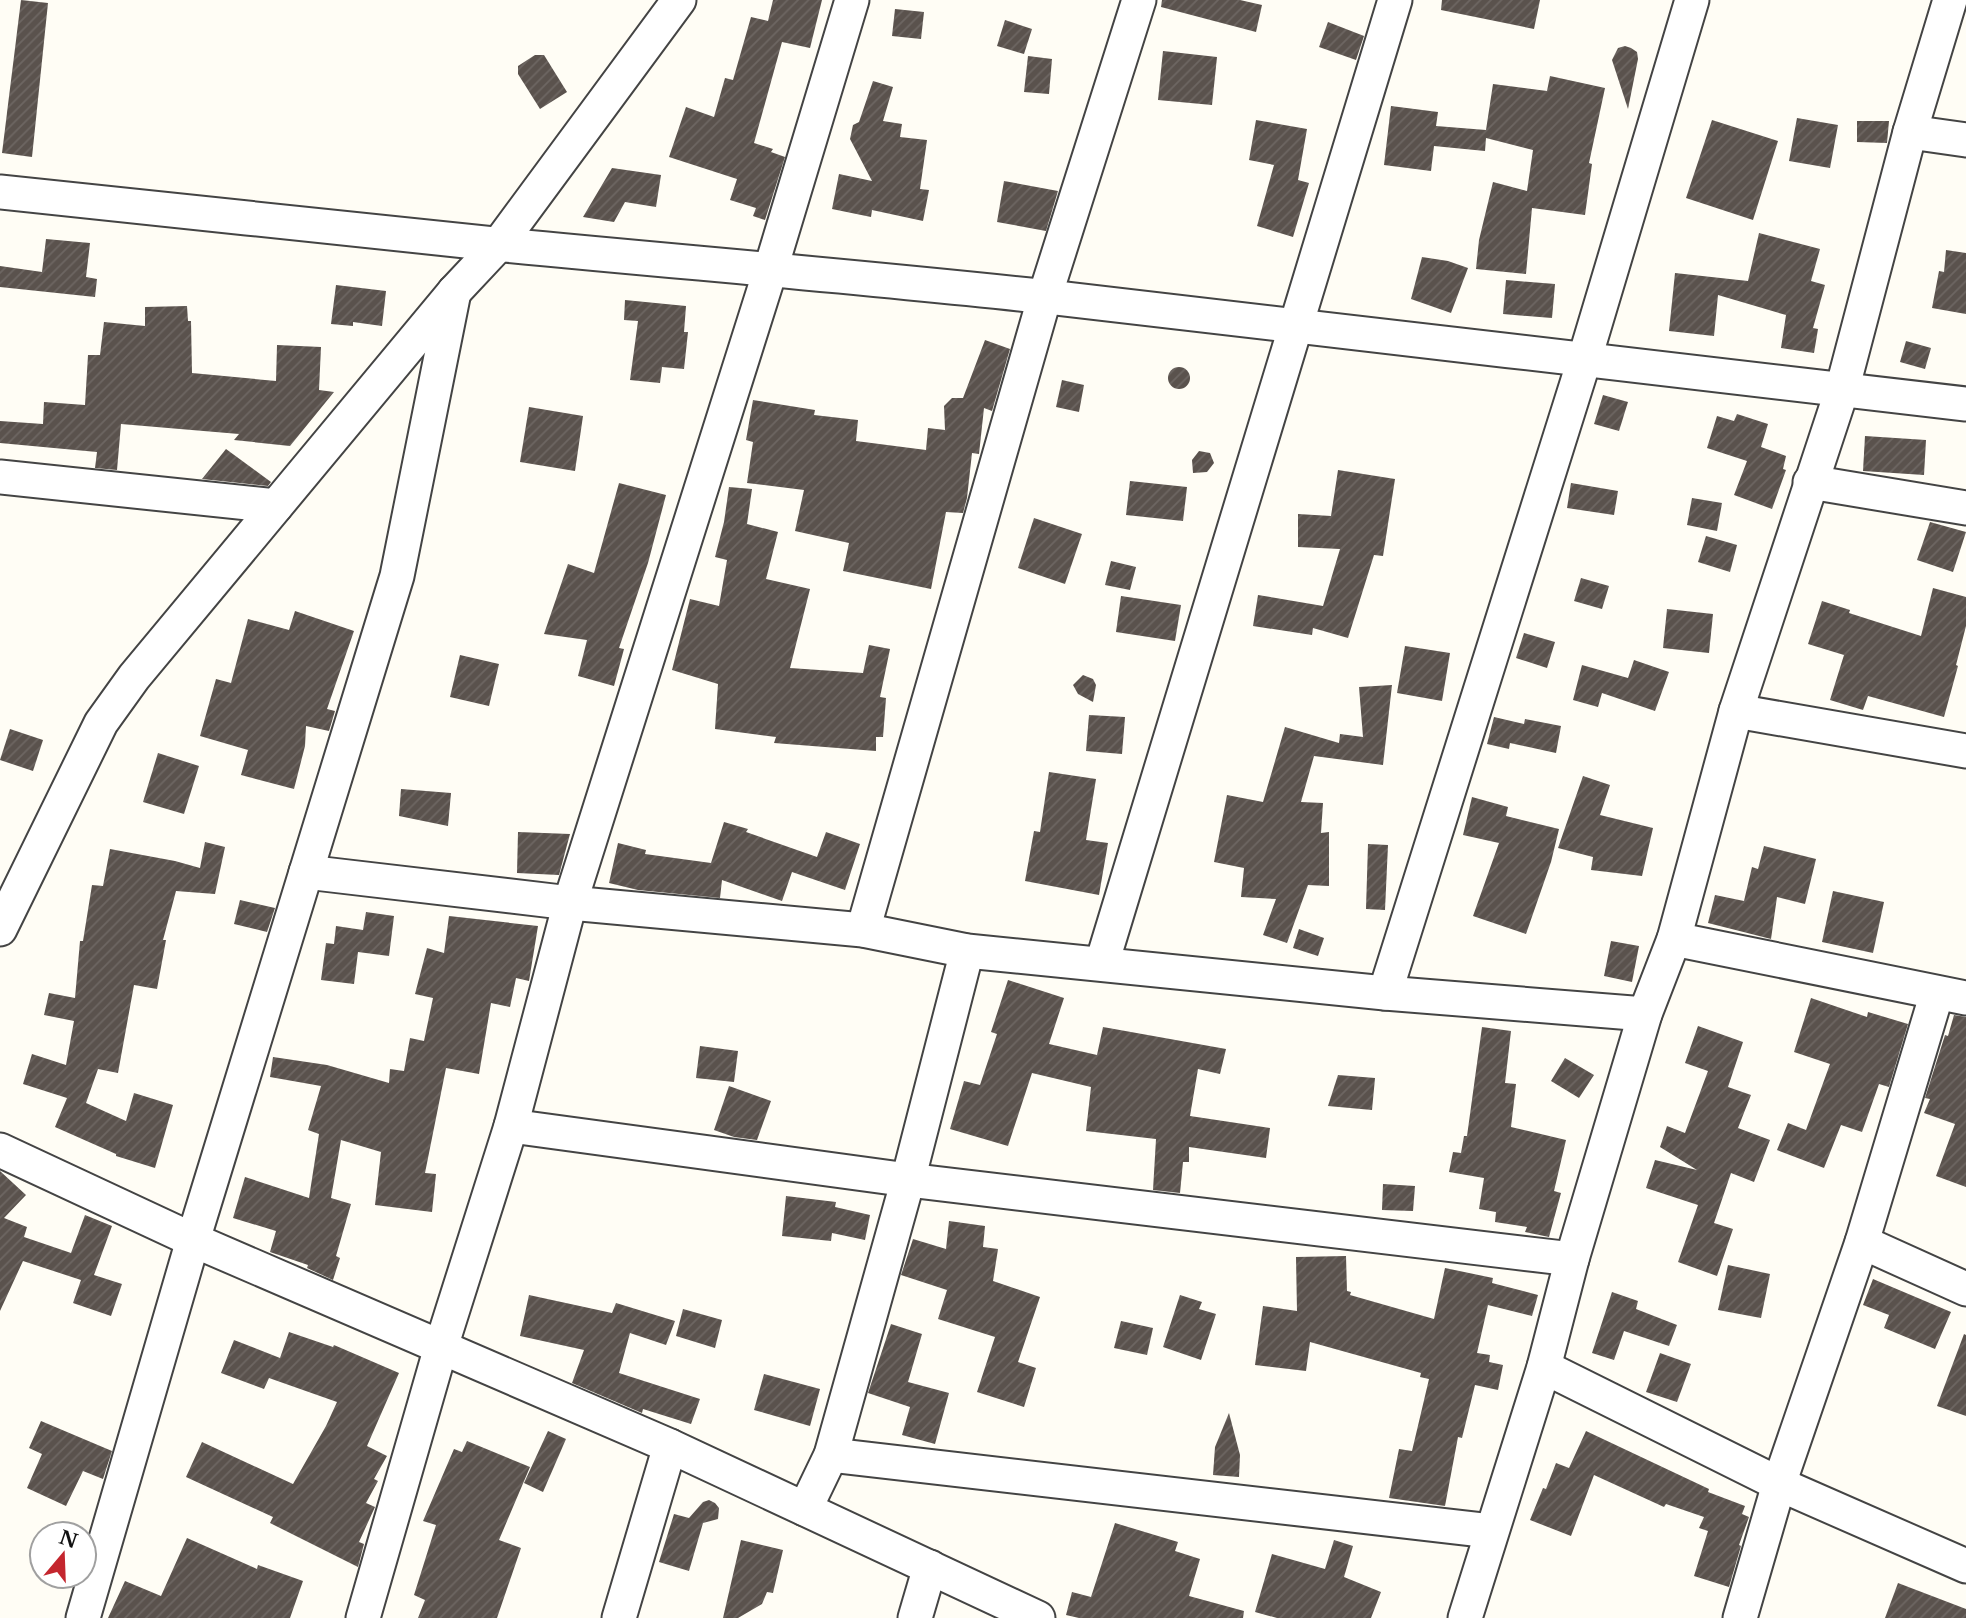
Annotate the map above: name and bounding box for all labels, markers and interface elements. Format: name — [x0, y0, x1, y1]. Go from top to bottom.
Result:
north arrow — [28, 1520, 98, 1590]
text: N — [56, 1526, 81, 1553]

